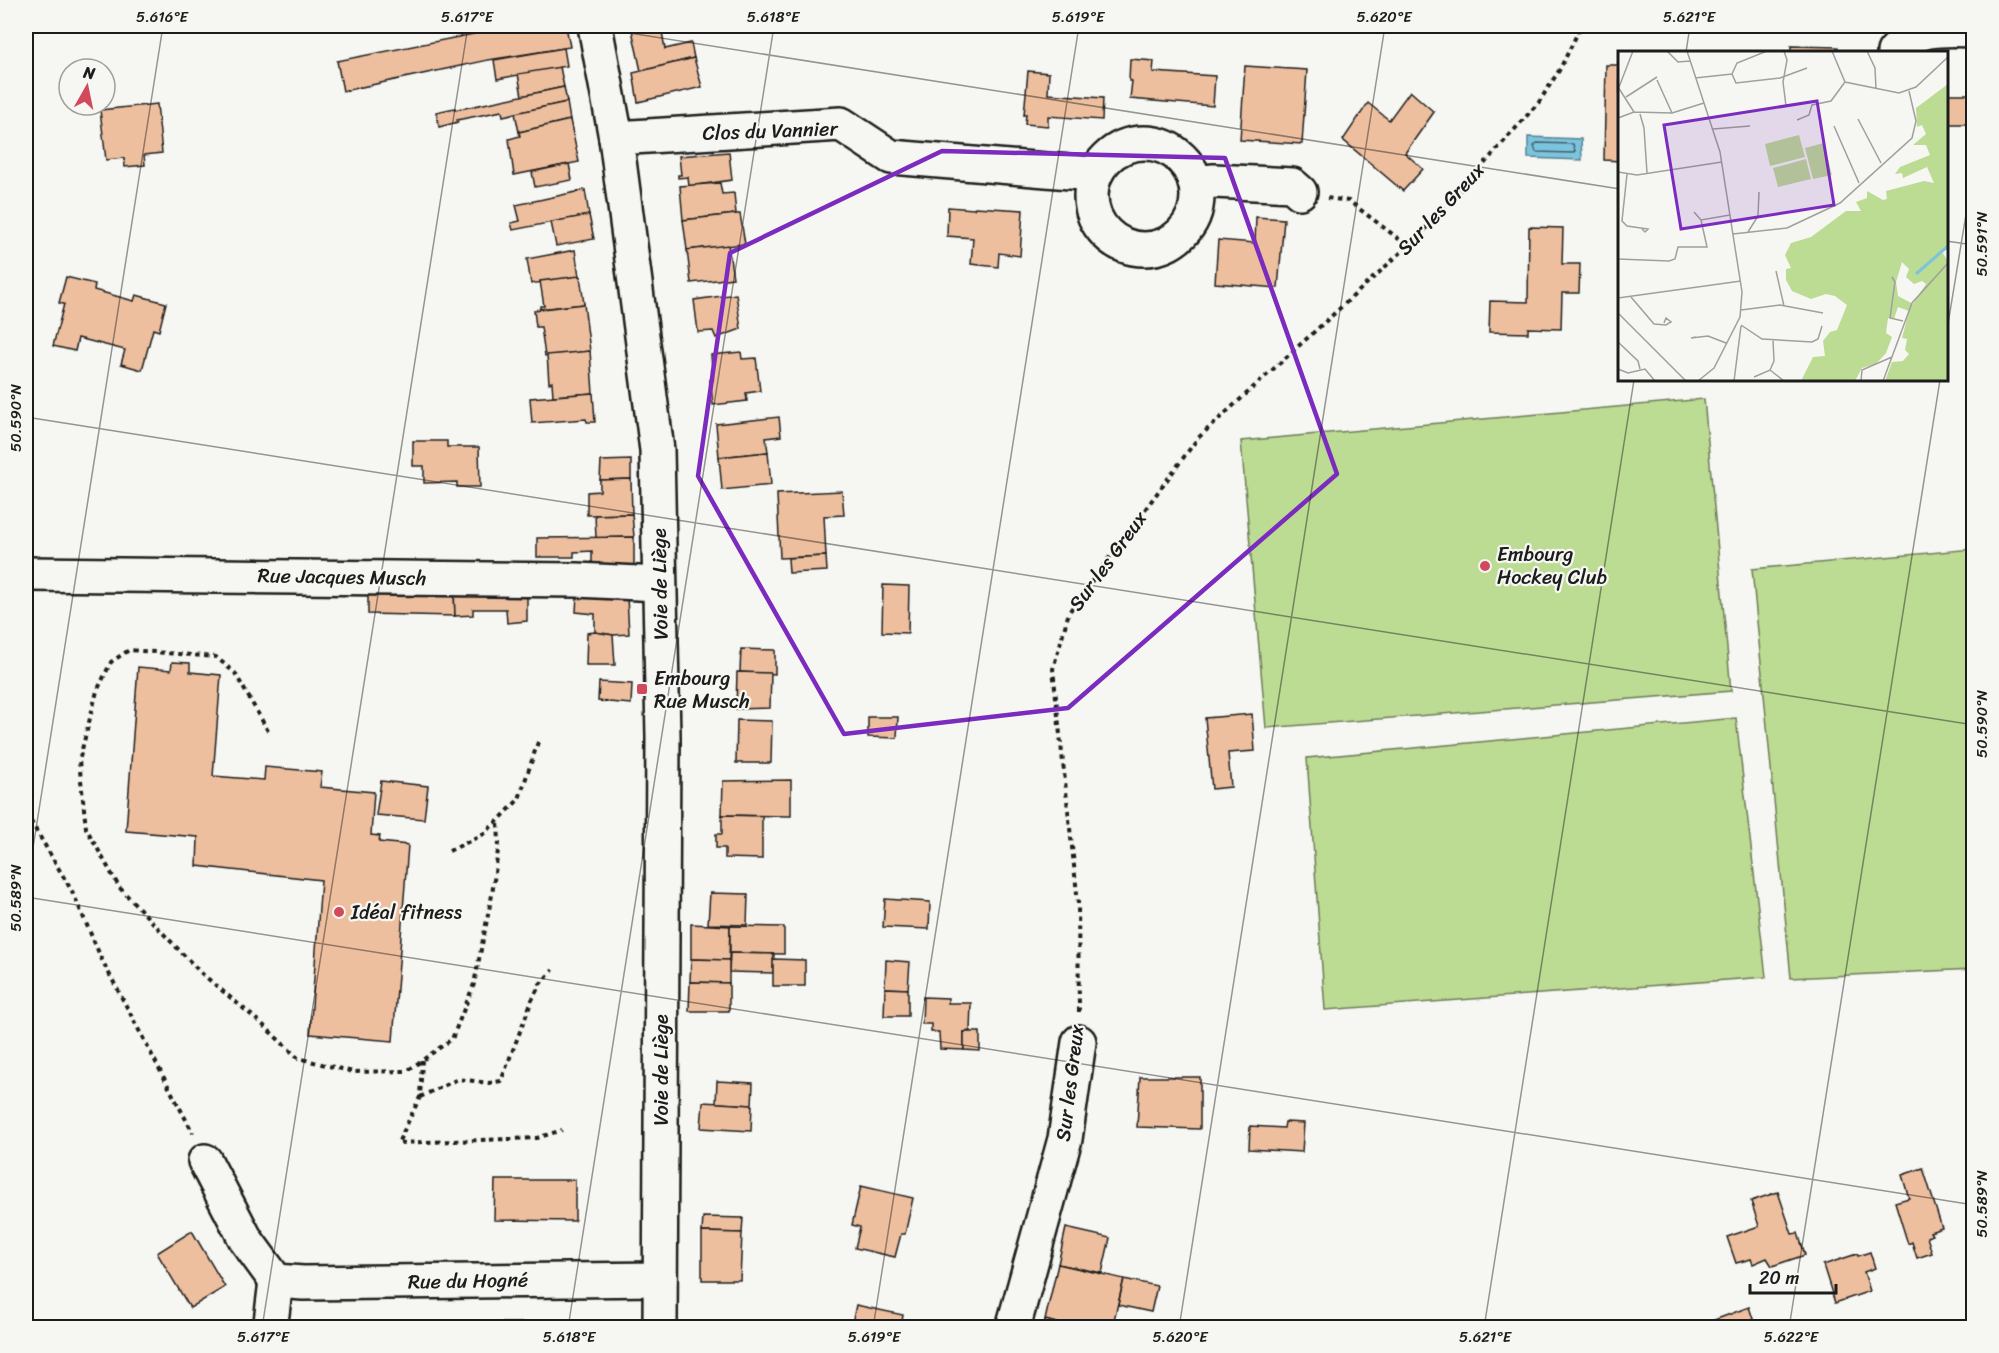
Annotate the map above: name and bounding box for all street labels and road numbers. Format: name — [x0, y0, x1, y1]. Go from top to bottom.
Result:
street label: Clos du Vannier — [702, 111, 839, 151]
street label: Sur les Greux — [1388, 154, 1494, 264]
street label: Sur les Greux — [1059, 503, 1157, 619]
street label: Voie de Liège — [642, 528, 678, 640]
street label: Rue Jacques Musch — [257, 558, 427, 596]
street label: Voie de Liège — [644, 1014, 679, 1126]
street label: Sur les Greux — [1045, 1022, 1095, 1143]
street label: Rue du Hogné — [408, 1262, 528, 1300]

